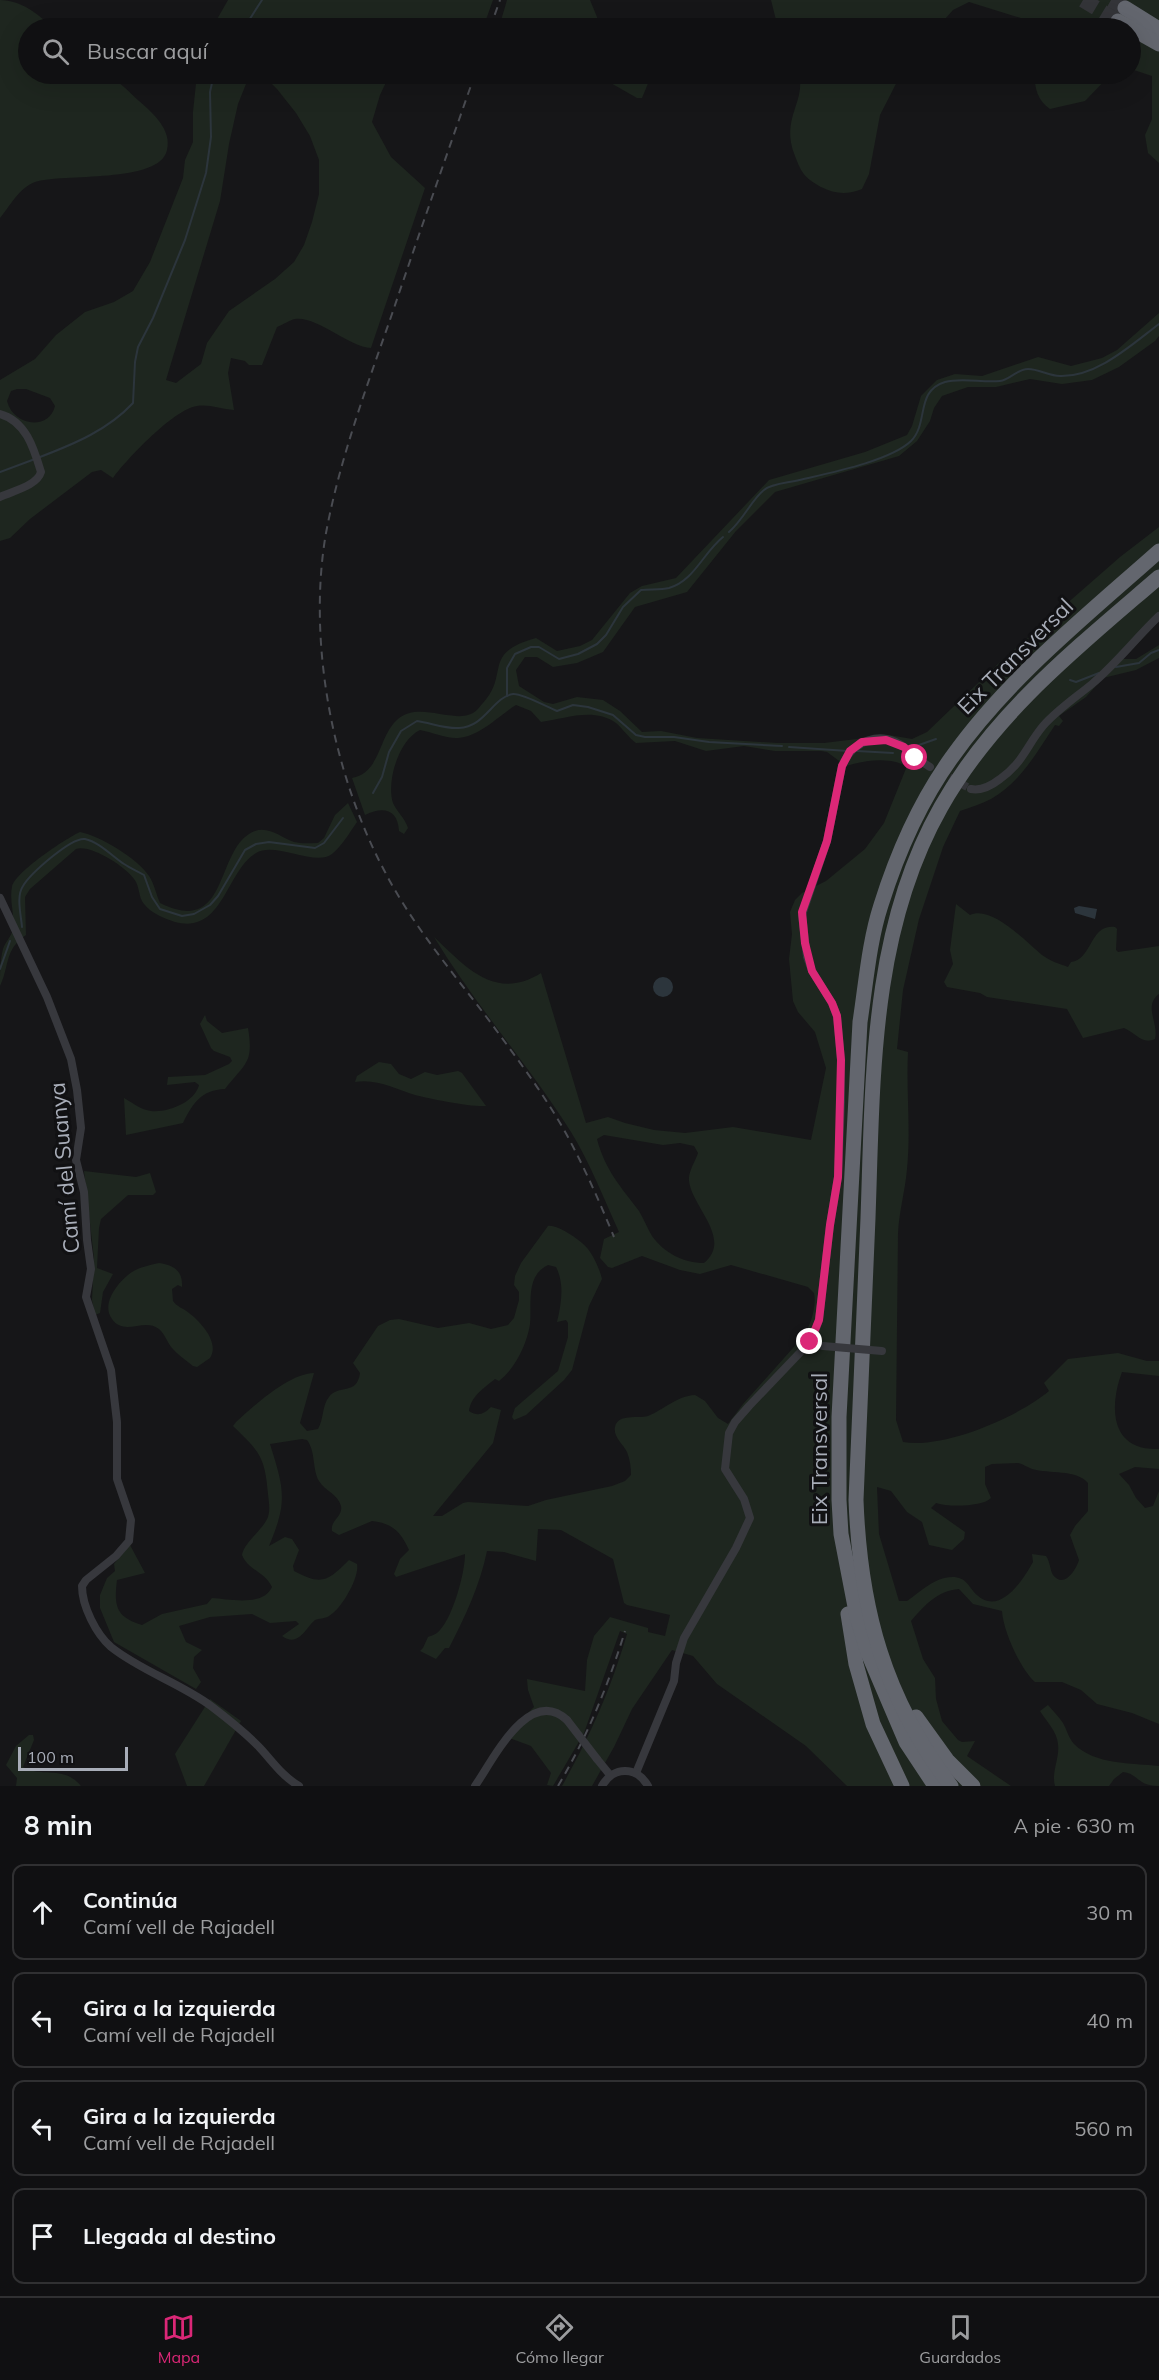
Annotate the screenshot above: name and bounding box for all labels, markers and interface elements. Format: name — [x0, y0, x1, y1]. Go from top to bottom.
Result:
search box — [18, 18, 1141, 84]
icon: search — [39, 35, 72, 68]
text: Buscar aquí — [87, 37, 208, 65]
street label: Eix Transversal — [951, 592, 1079, 720]
route start — [901, 744, 927, 770]
street label: Camí del Suanya — [43, 1081, 85, 1255]
route end — [796, 1328, 822, 1354]
street label: Eix Transversal — [805, 1373, 833, 1525]
scale bar — [18, 1744, 128, 1772]
text: 100 m — [27, 1747, 74, 1767]
text: 8 min — [24, 1809, 93, 1842]
text: A pie · 630 m — [1014, 1813, 1135, 1838]
text: Continúa — [83, 1886, 178, 1914]
icon: ahead — [26, 1896, 59, 1929]
text: 30 m — [1086, 1900, 1133, 1925]
text: Camí vell de Rajadell — [83, 1914, 275, 1939]
text: Gira a la izquierda — [83, 1994, 276, 2022]
icon: left — [26, 2004, 59, 2037]
text: 40 m — [1086, 2008, 1133, 2033]
text: Camí vell de Rajadell — [83, 2022, 275, 2047]
text: Gira a la izquierda — [83, 2102, 276, 2130]
icon: left — [26, 2112, 59, 2145]
text: 560 m — [1074, 2116, 1133, 2141]
text: Camí vell de Rajadell — [83, 2130, 275, 2155]
icon: arrive — [26, 2220, 59, 2253]
text: Llegada al destino — [83, 2222, 276, 2250]
tab: Mapa — [158, 2311, 200, 2367]
tab: Cómo llegar — [516, 2311, 604, 2367]
tab: Guardados — [919, 2311, 1001, 2367]

